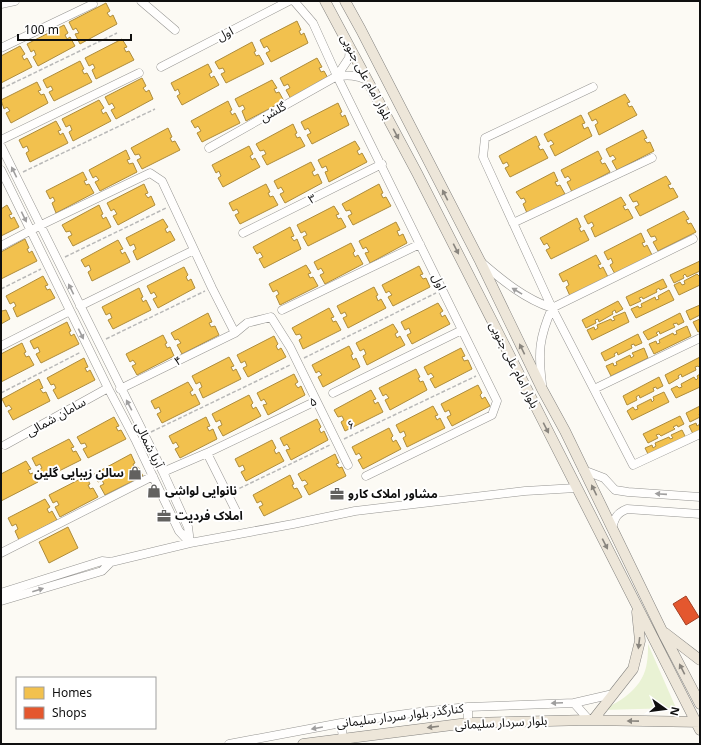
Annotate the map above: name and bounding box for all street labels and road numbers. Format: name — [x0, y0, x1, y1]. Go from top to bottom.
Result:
street label: اول — [212, 19, 238, 49]
street label: بلوار امام علی جنوبی — [332, 29, 399, 125]
street label: گلشن — [255, 94, 292, 130]
street label: ۳ — [304, 187, 321, 212]
street label: اول — [424, 269, 453, 295]
street label: بلوار امام علی جنوبی — [481, 317, 546, 413]
street label: ۴ — [170, 349, 187, 374]
street label: ۵ — [305, 390, 322, 415]
street label: سامان شمالی — [21, 391, 91, 444]
street label: ۶ — [343, 413, 360, 438]
street label: آریا شمالی — [127, 418, 171, 473]
street label: کنارگذر بلوار سردار سلیمانی — [335, 696, 466, 737]
street label: بلوار سردار سلیمانی — [454, 709, 548, 738]

